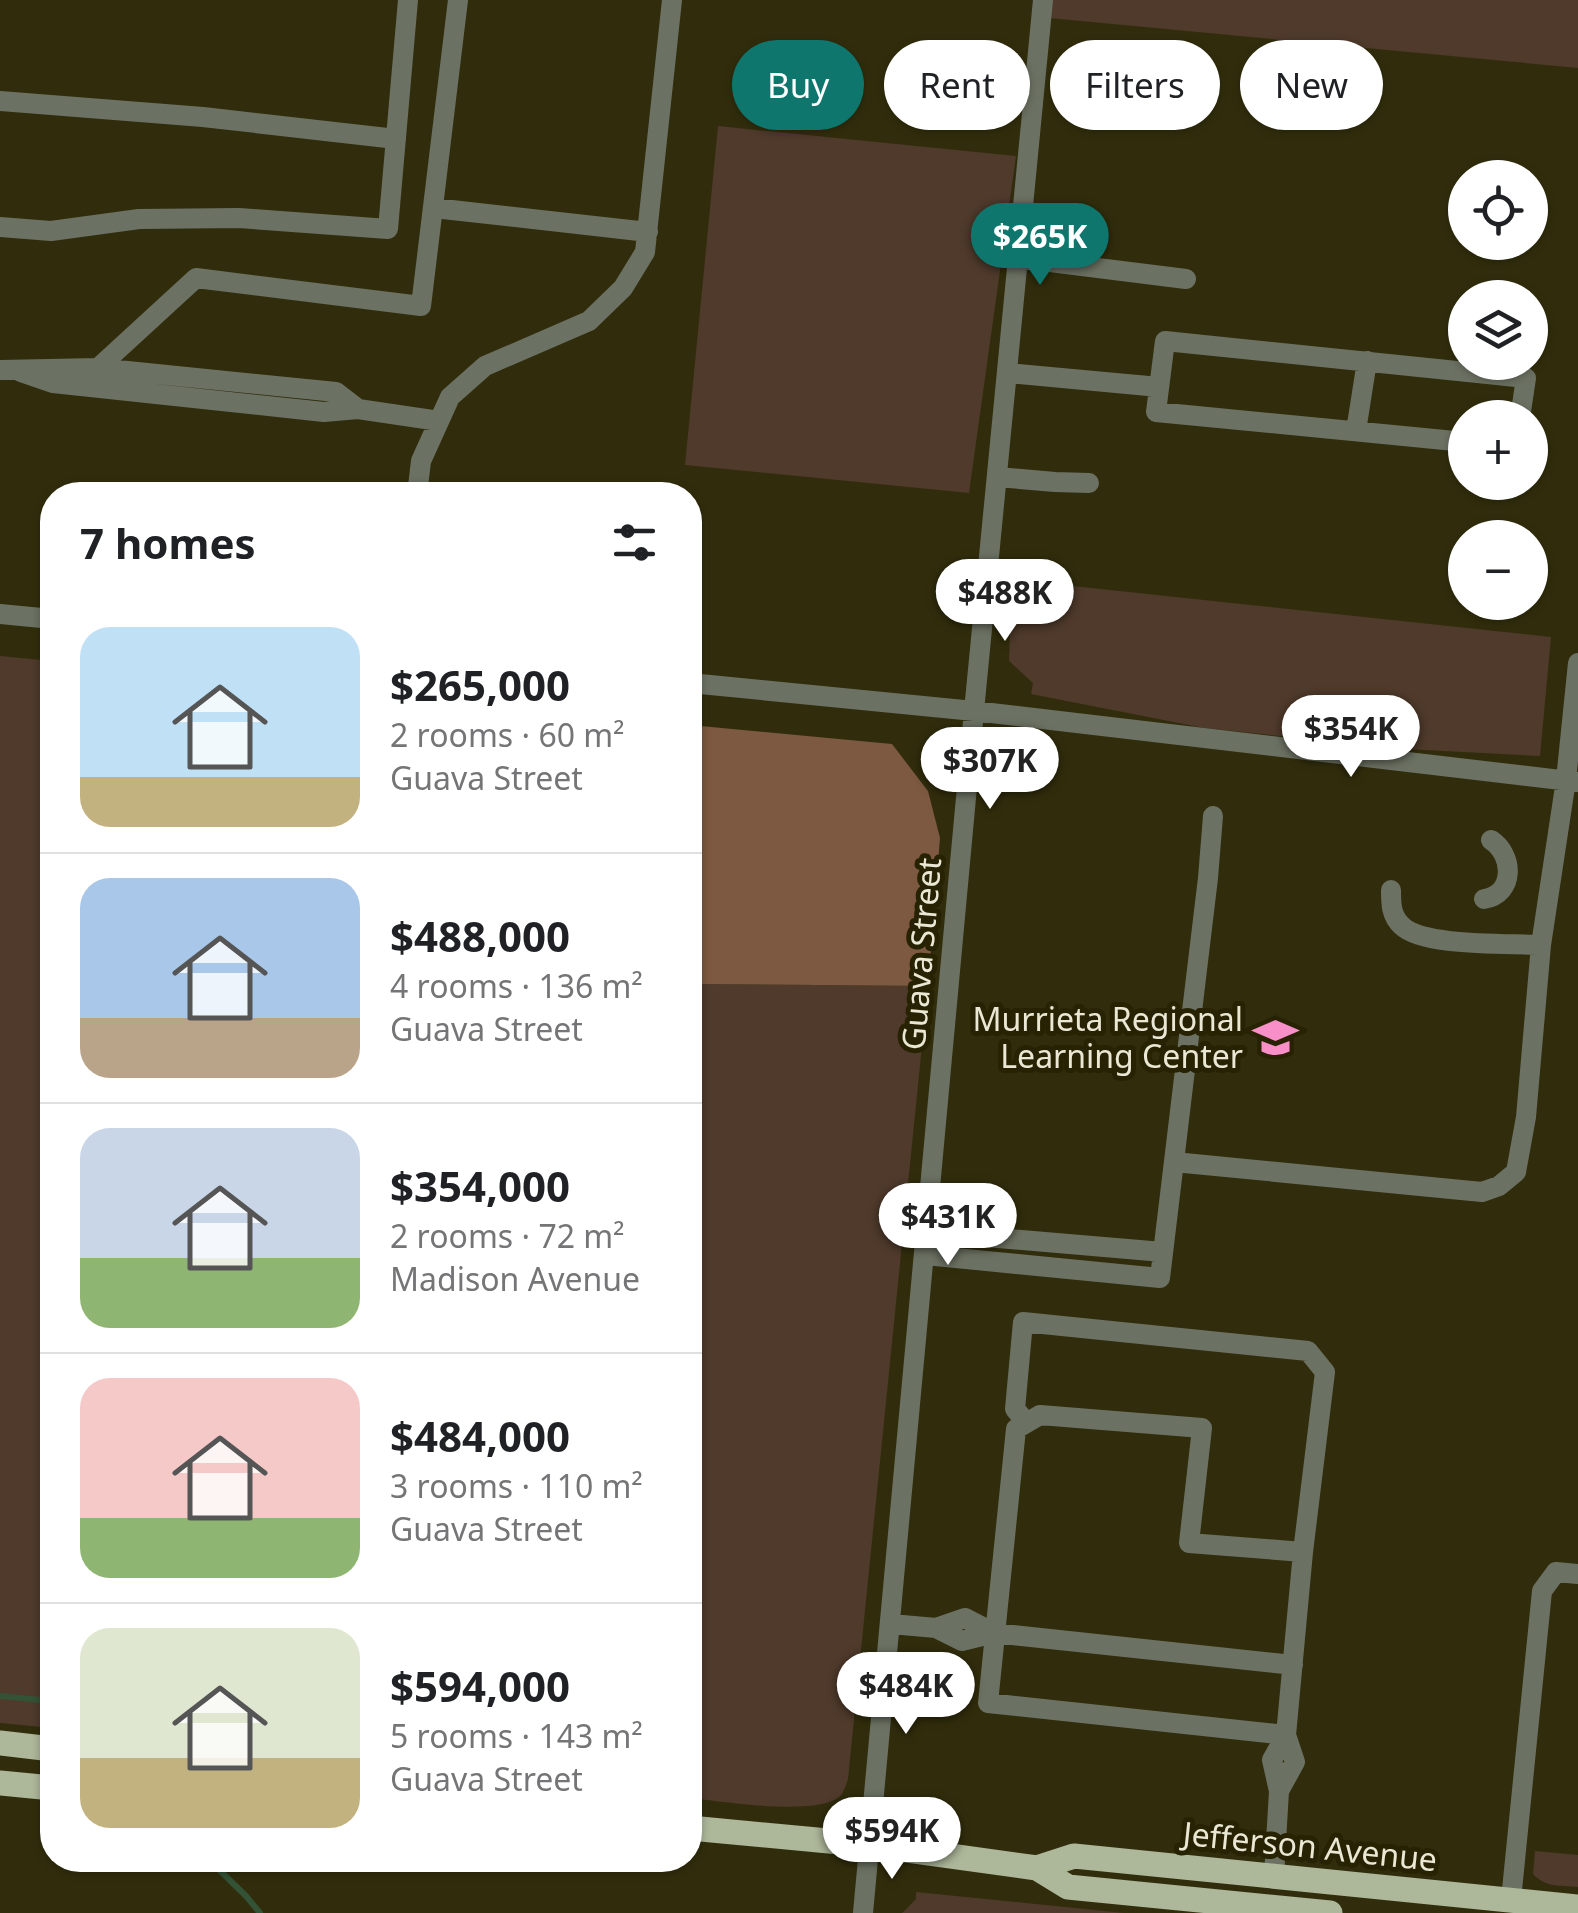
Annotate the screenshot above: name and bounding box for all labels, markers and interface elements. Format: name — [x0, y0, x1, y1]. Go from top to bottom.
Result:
chip: Buy — [732, 40, 864, 130]
chip: Rent — [884, 40, 1030, 130]
chip: Filters — [1050, 40, 1220, 130]
chip: New — [1240, 40, 1383, 130]
map controls — [1448, 160, 1548, 620]
button: locate — [1448, 160, 1548, 260]
pin: $265K — [970, 203, 1110, 288]
text: $265K — [993, 214, 1087, 257]
button: layers — [1448, 280, 1548, 380]
button: + — [1448, 400, 1548, 500]
text: 7 homes — [80, 514, 256, 571]
icon: filters — [607, 515, 662, 570]
button: − — [1448, 520, 1548, 620]
pin: $488K — [935, 559, 1075, 644]
text: $488K — [958, 570, 1052, 613]
text: $265,000 — [390, 656, 570, 713]
icon: home — [160, 667, 280, 787]
pin: $354K — [1281, 695, 1421, 780]
text: $354K — [1304, 706, 1398, 749]
text: 2 rooms · 60 m² — [390, 713, 624, 756]
pin: $307K — [920, 727, 1060, 812]
text: $307K — [943, 738, 1037, 781]
text: Guava Street — [390, 756, 583, 799]
street label: Guava Street — [891, 856, 950, 1052]
text: $488,000 — [390, 907, 570, 964]
icon: home — [160, 918, 280, 1038]
text: 4 rooms · 136 m² — [390, 964, 643, 1007]
place label: Murrieta Regional Learning Center — [972, 997, 1243, 1077]
text: Guava Street — [390, 1007, 583, 1050]
school or university icon: Murrieta Regional Learning Center — [1252, 1014, 1300, 1062]
text: $354,000 — [390, 1157, 570, 1214]
icon: home — [160, 1168, 280, 1288]
pin: $431K — [878, 1183, 1018, 1268]
text: $431K — [901, 1194, 995, 1237]
text: 2 rooms · 72 m² — [390, 1214, 624, 1257]
text: Madison Avenue — [390, 1257, 640, 1300]
text: $484,000 — [390, 1407, 570, 1464]
icon: home — [160, 1418, 280, 1538]
text: 3 rooms · 110 m² — [390, 1464, 643, 1507]
text: Guava Street — [390, 1507, 583, 1550]
pin: $484K — [836, 1652, 976, 1737]
text: $594,000 — [390, 1657, 570, 1714]
text: $484K — [859, 1663, 953, 1706]
icon: home — [160, 1668, 280, 1788]
text: 5 rooms · 143 m² — [390, 1714, 643, 1757]
text: Guava Street — [390, 1757, 583, 1800]
pin: $594K — [822, 1797, 962, 1882]
text: $594K — [845, 1808, 939, 1851]
street label: Jefferson Avenue — [1178, 1810, 1439, 1880]

